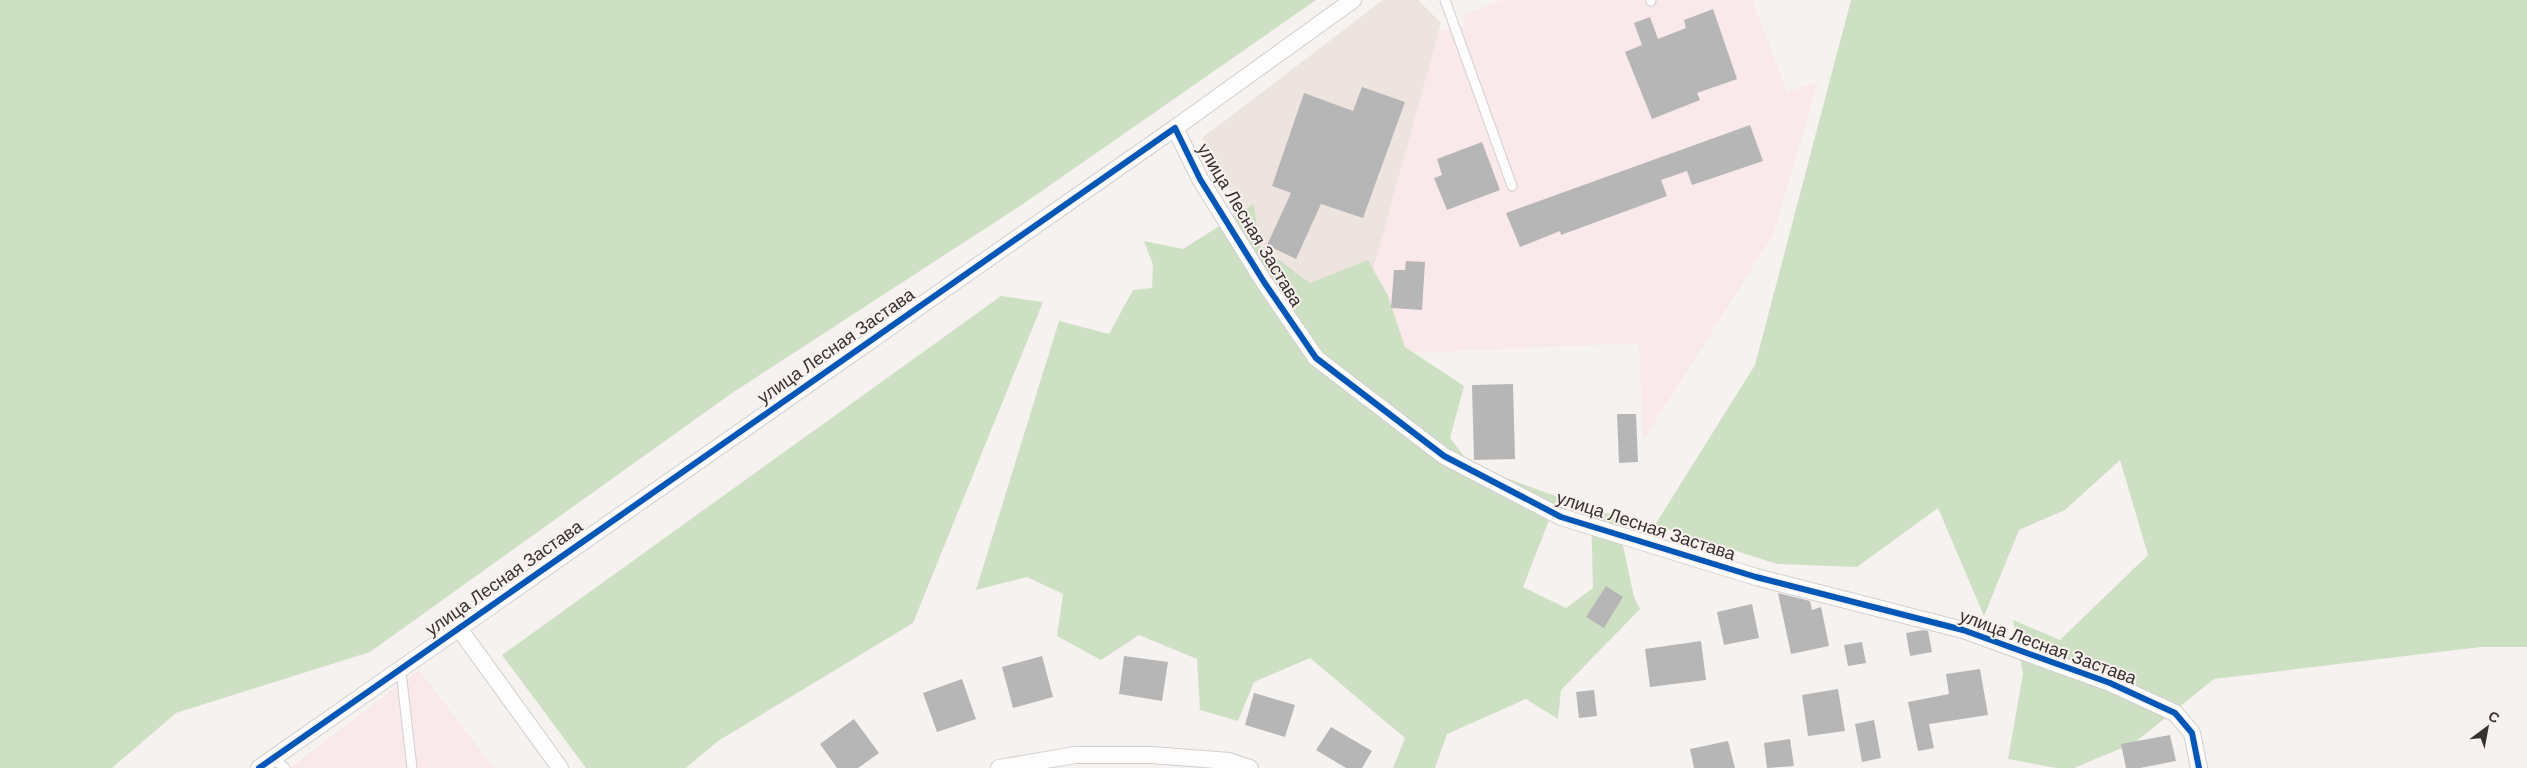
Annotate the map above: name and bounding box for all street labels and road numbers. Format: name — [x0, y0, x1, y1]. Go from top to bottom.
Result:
street label: улица Лесная Застава — [1192, 139, 1309, 312]
street label: улица Лесная Застава — [753, 282, 920, 409]
street label: улица Лесная Застава — [1553, 486, 1740, 567]
street label: улица Лесная Застава — [421, 514, 588, 641]
street label: улица Лесная Застава — [1956, 604, 2141, 691]

